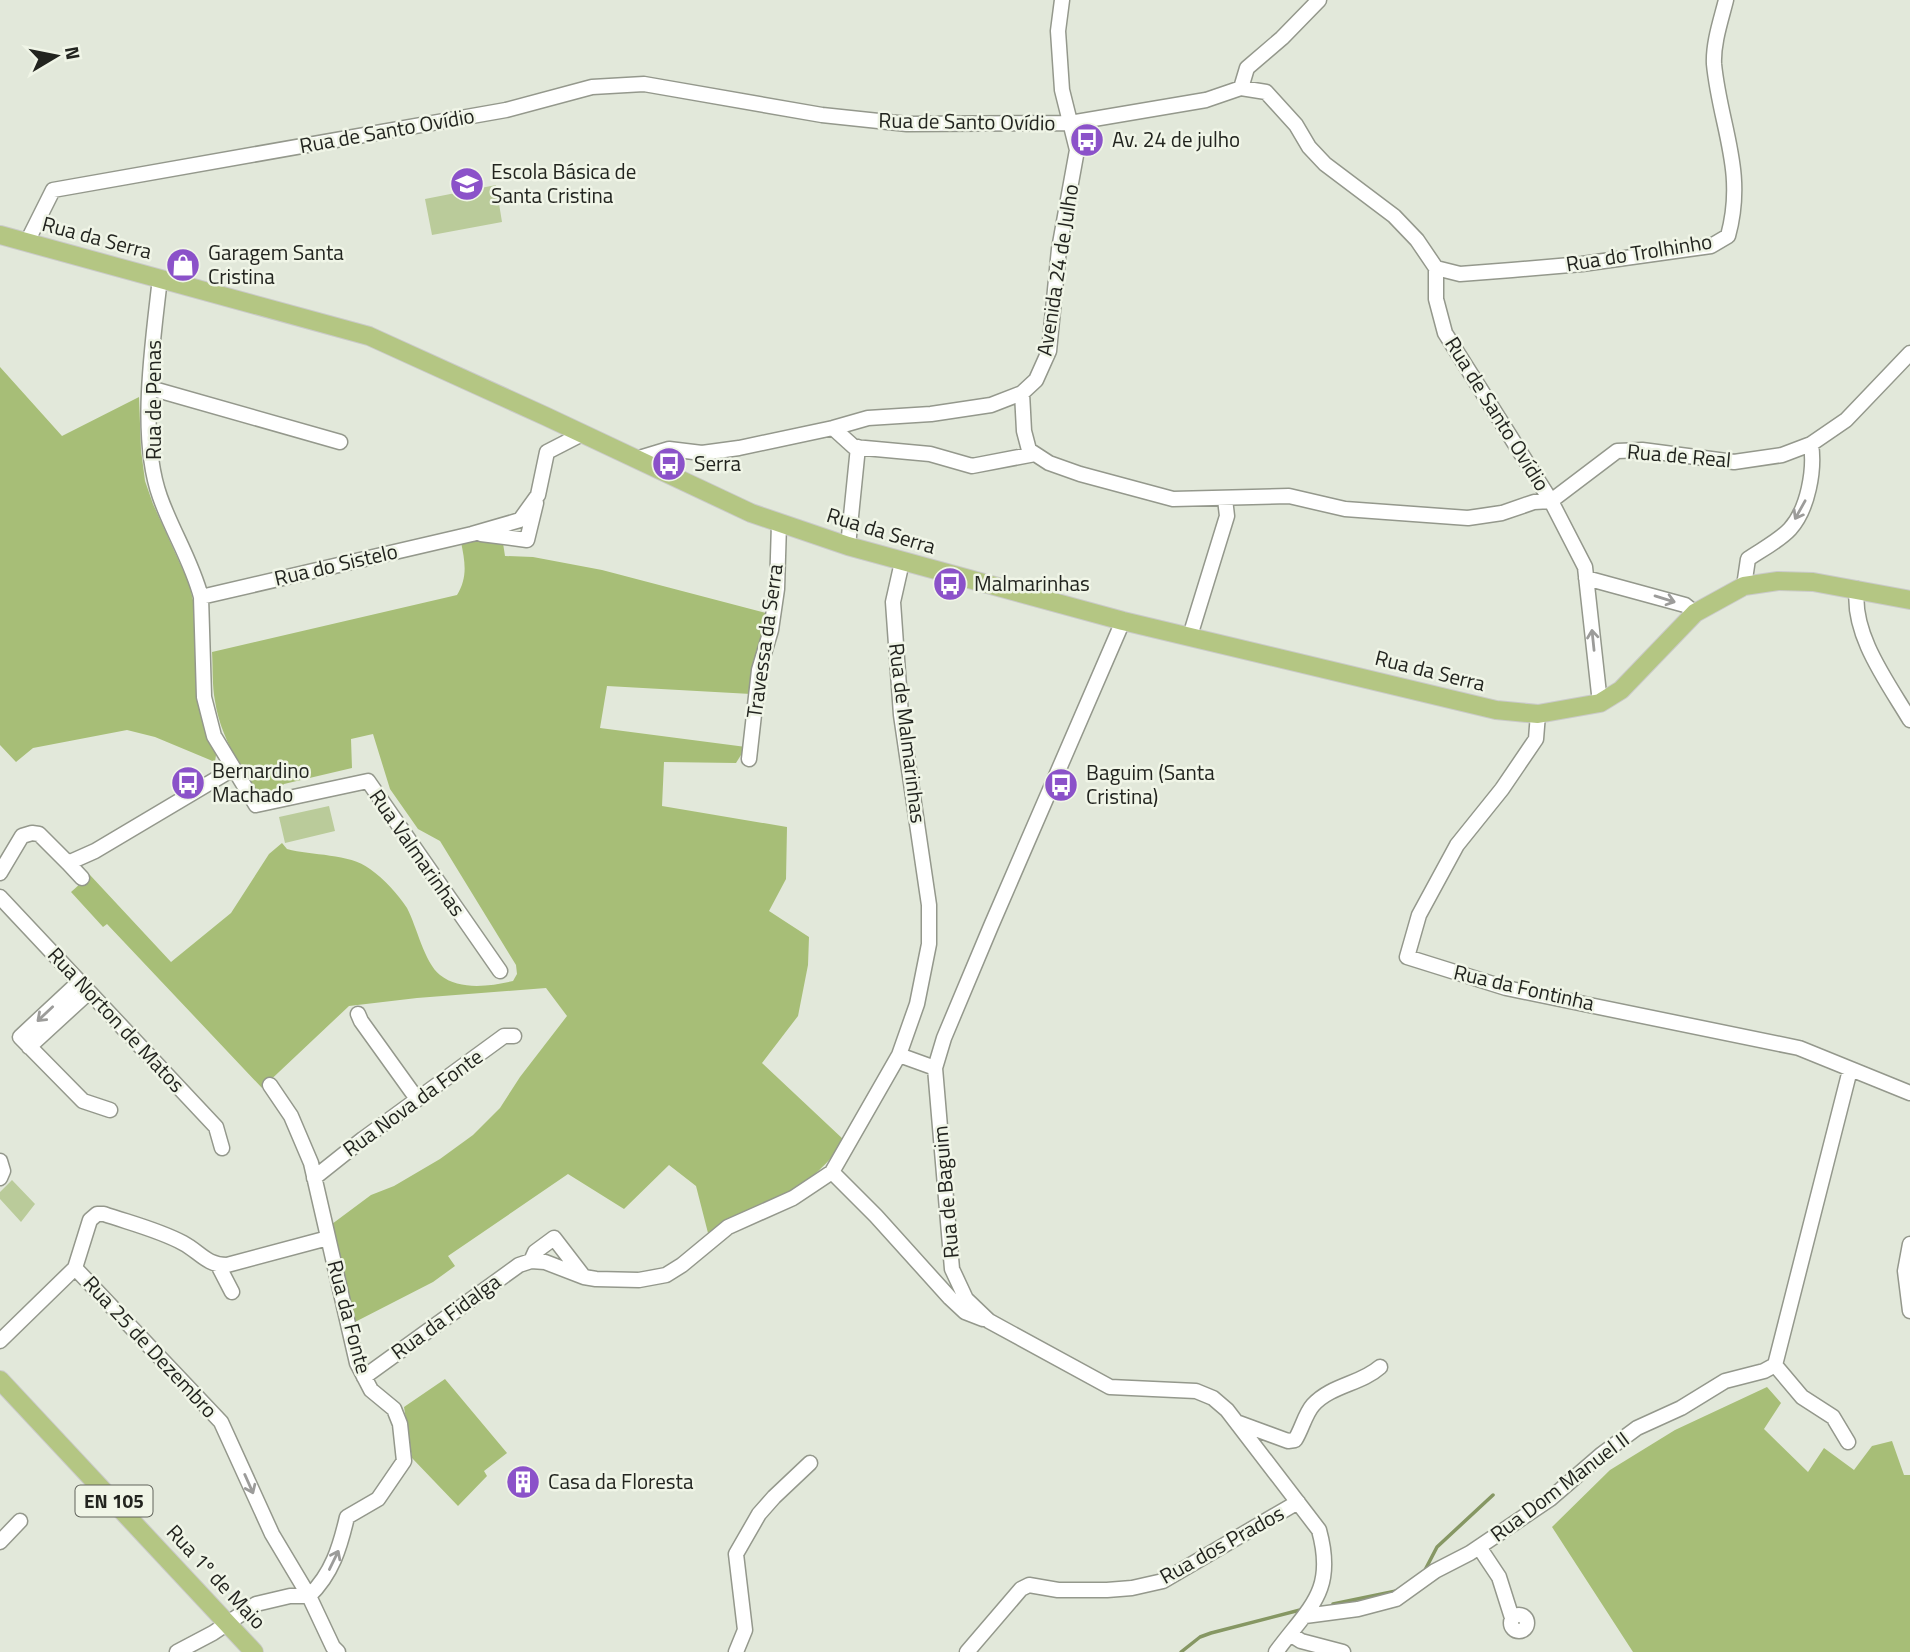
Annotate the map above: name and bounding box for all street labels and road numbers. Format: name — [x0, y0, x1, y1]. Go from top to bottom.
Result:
street label: Rua de Santo Ovídio — [297, 99, 477, 161]
street label: Rua de Santo Ovídio — [878, 103, 1056, 139]
street label: Avenida 24 de Julho — [1028, 182, 1086, 358]
street label: Rua da Serra — [39, 207, 156, 267]
street label: Rua do Trolhinho — [1563, 225, 1714, 279]
street label: Rua de Santo Ovídio — [1437, 330, 1558, 497]
street label: Rua de Penas — [137, 340, 169, 460]
street label: Rua de Real — [1626, 435, 1732, 475]
street label: Rua da Serra — [823, 498, 940, 562]
street label: Rua do Sistelo — [271, 534, 401, 594]
street label: Travessa da Serra — [737, 561, 791, 720]
street label: Rua de Malmarinhas — [881, 641, 935, 825]
street label: Rua da Serra — [1372, 641, 1489, 699]
street label: Rua Valmarinhas — [362, 782, 474, 923]
street label: Rua Norton de Matos — [41, 939, 193, 1099]
street label: Rua da Fontinha — [1451, 955, 1598, 1019]
street label: Rua Nova da Fonte — [336, 1040, 489, 1164]
street label: Rua de Baguim — [923, 1124, 967, 1260]
street label: Rua da Fonte — [319, 1256, 380, 1377]
street label: Rua da Fidalga — [384, 1265, 507, 1367]
street label: Rua 25 de Dezembro — [76, 1268, 225, 1425]
street label: Rua Dom Manuel II — [1483, 1423, 1636, 1549]
road number: EN 105 — [76, 1485, 152, 1516]
street label: Rua dos Prados — [1153, 1497, 1290, 1592]
street label: Rua 1º de Maio — [159, 1517, 274, 1636]

